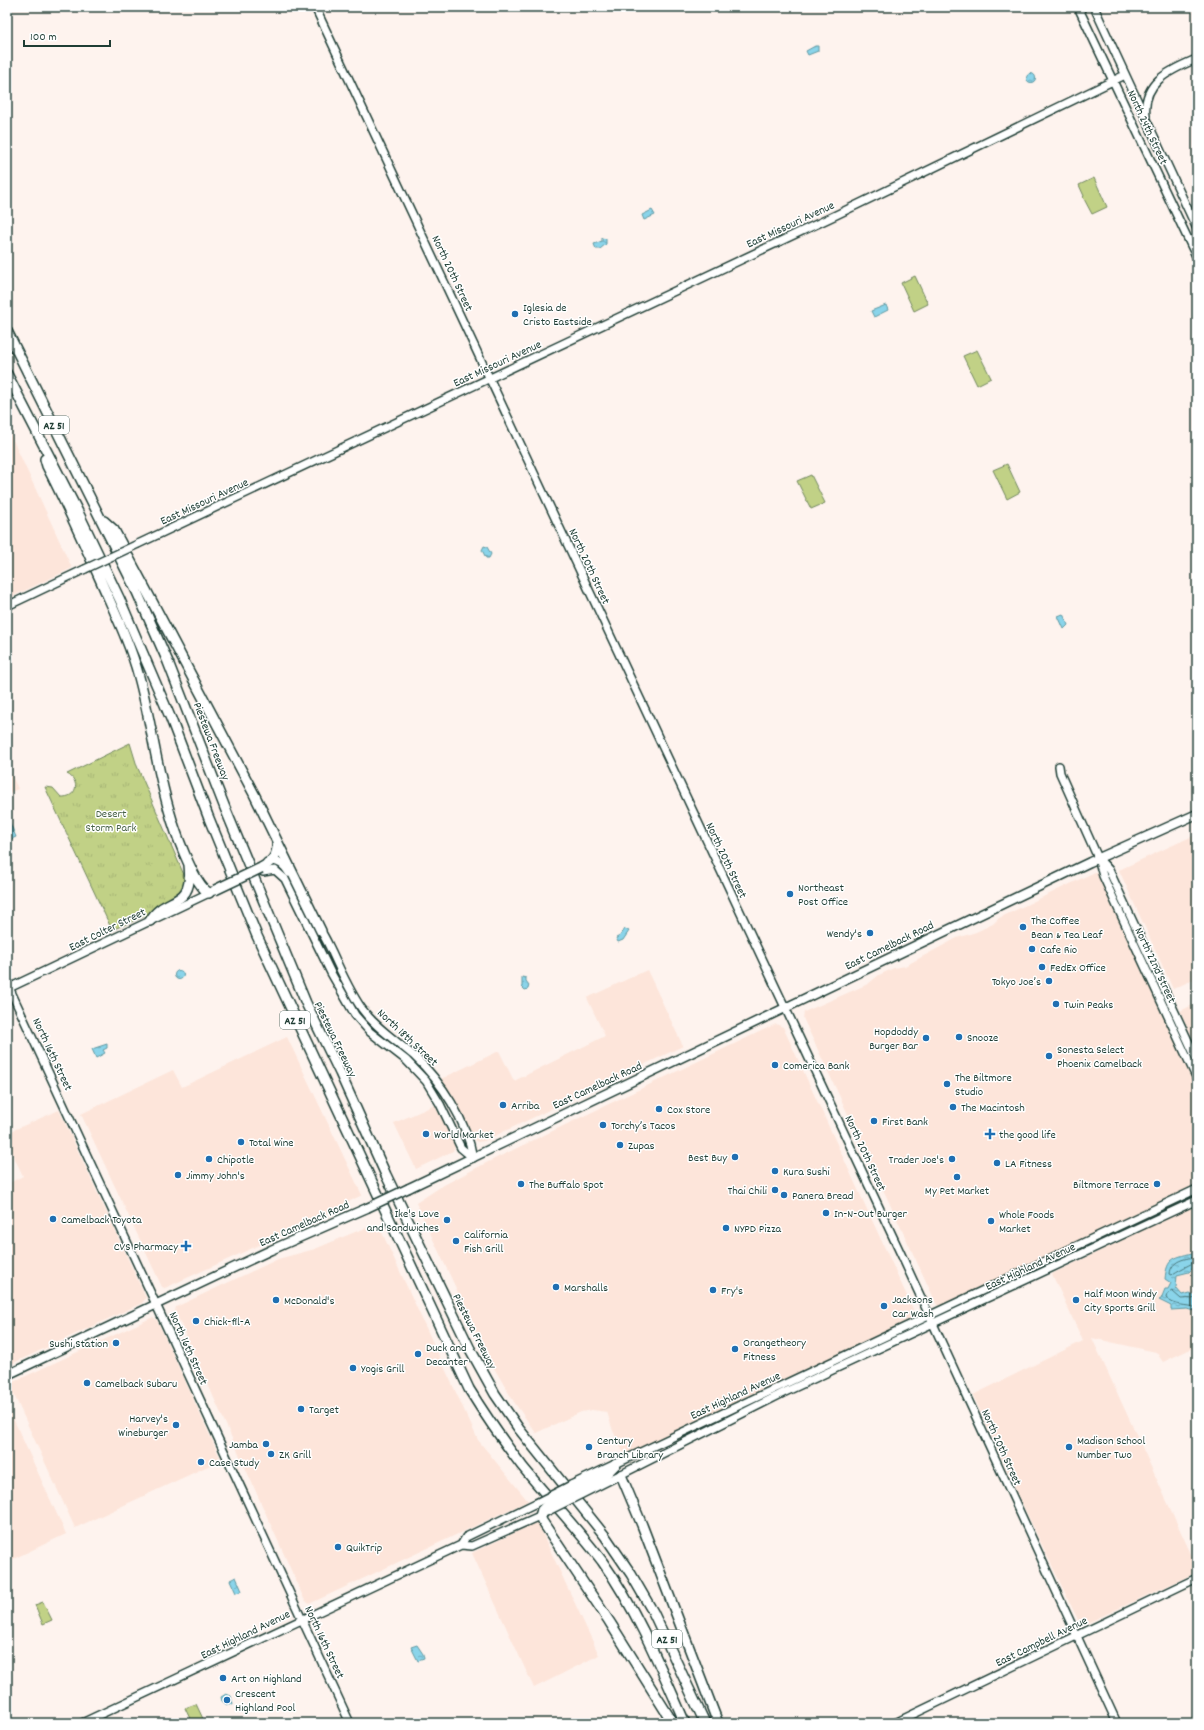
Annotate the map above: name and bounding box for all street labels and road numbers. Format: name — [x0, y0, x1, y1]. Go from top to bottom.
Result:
street label: North 24th Street — [1122, 88, 1172, 168]
street label: East Missouri Avenue — [744, 197, 837, 253]
street label: North 20th Street — [427, 233, 477, 315]
street label: East Missouri Avenue — [451, 336, 544, 392]
road number: AZ 51 — [39, 416, 69, 434]
street label: East Missouri Avenue — [158, 474, 251, 530]
street label: North 20th Street — [564, 526, 614, 608]
street label: Piestewa Freeway — [188, 700, 234, 784]
street label: North 20th Street — [701, 820, 751, 902]
street label: East Colter Street — [66, 904, 149, 956]
street label: East Camelback Road — [842, 917, 937, 975]
street label: North 22nd Street — [1130, 925, 1180, 1007]
street label: Piestewa Freeway — [309, 999, 361, 1081]
street label: North 18th Street — [373, 1005, 442, 1071]
road number: AZ 51 — [280, 1011, 310, 1029]
street label: North 16th Street — [27, 1015, 76, 1094]
street label: East Camelback Road — [550, 1058, 645, 1115]
street label: North 20th Street — [840, 1113, 890, 1195]
street label: East Camelback Road — [257, 1197, 352, 1252]
street label: East Highland Avenue — [983, 1239, 1078, 1296]
street label: Piestewa Freeway — [447, 1291, 500, 1373]
street label: North 16th Street — [164, 1309, 212, 1389]
street label: East Highland Avenue — [688, 1368, 783, 1425]
street label: North 20th Street — [976, 1407, 1025, 1489]
street label: North 16th Street — [299, 1603, 348, 1682]
street label: East Highland Avenue — [198, 1606, 293, 1664]
street label: East Campbell Avenue — [993, 1613, 1091, 1672]
road number: AZ 51 — [652, 1630, 682, 1648]

